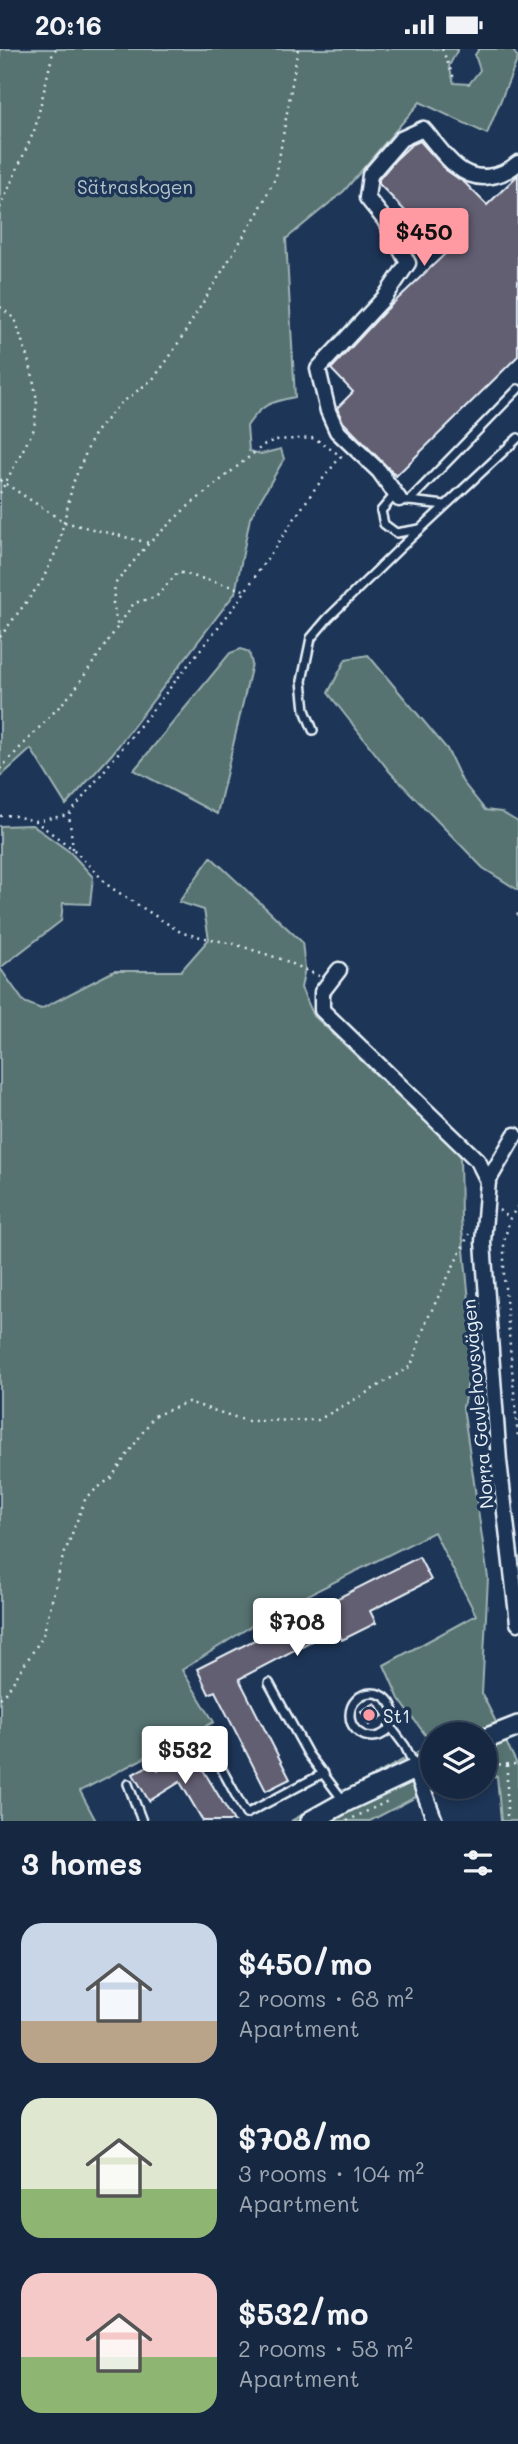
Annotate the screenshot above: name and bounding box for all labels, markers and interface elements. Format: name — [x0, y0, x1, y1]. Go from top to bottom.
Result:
text: 20:16 — [35, 8, 102, 42]
park label: Sätraskogen — [77, 174, 193, 199]
pin: $450 — [383, 209, 465, 268]
text: $450 — [395, 216, 453, 246]
street label: Norra Gavlehovsvägen — [455, 1298, 499, 1510]
pin: $708 — [256, 1599, 338, 1658]
text: $708 — [269, 1606, 325, 1636]
place label: St1 — [383, 1703, 411, 1728]
marker: St1 — [361, 1707, 377, 1723]
map controls — [420, 1722, 497, 1799]
button: layers — [420, 1722, 497, 1799]
pin: $532 — [144, 1727, 226, 1786]
text: $532 — [158, 1734, 212, 1764]
text: 3 homes — [21, 1843, 142, 1883]
icon: filters — [459, 1844, 497, 1882]
text: $450/mo — [238, 1943, 372, 1983]
icon: home — [77, 1951, 161, 2035]
text: 2 rooms · 68 m² — [238, 1983, 413, 2013]
text: Apartment — [238, 2013, 360, 2043]
text: $708/mo — [238, 2118, 371, 2158]
icon: home — [77, 2126, 161, 2210]
text: 3 rooms · 104 m² — [238, 2158, 424, 2188]
text: Apartment — [238, 2188, 360, 2218]
text: $532/mo — [238, 2293, 368, 2333]
icon: home — [77, 2301, 161, 2385]
text: 2 rooms · 58 m² — [238, 2333, 413, 2363]
text: Apartment — [238, 2363, 360, 2393]

